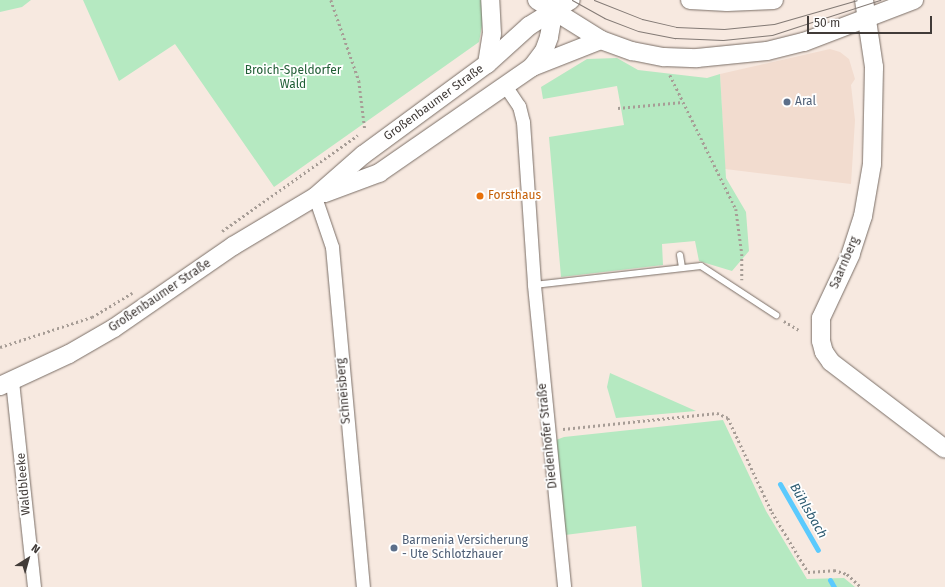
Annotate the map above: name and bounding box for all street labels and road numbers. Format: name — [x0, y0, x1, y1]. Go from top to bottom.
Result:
street label: Großenbaumer Straße — [381, 62, 487, 144]
street label: Saarnberg — [828, 235, 862, 291]
street label: Großenbaumer Straße — [106, 256, 214, 336]
street label: Schneisberg — [334, 357, 354, 425]
street label: Diedenhofer Straße — [535, 383, 561, 489]
street label: Waldbleeke — [14, 452, 34, 516]

